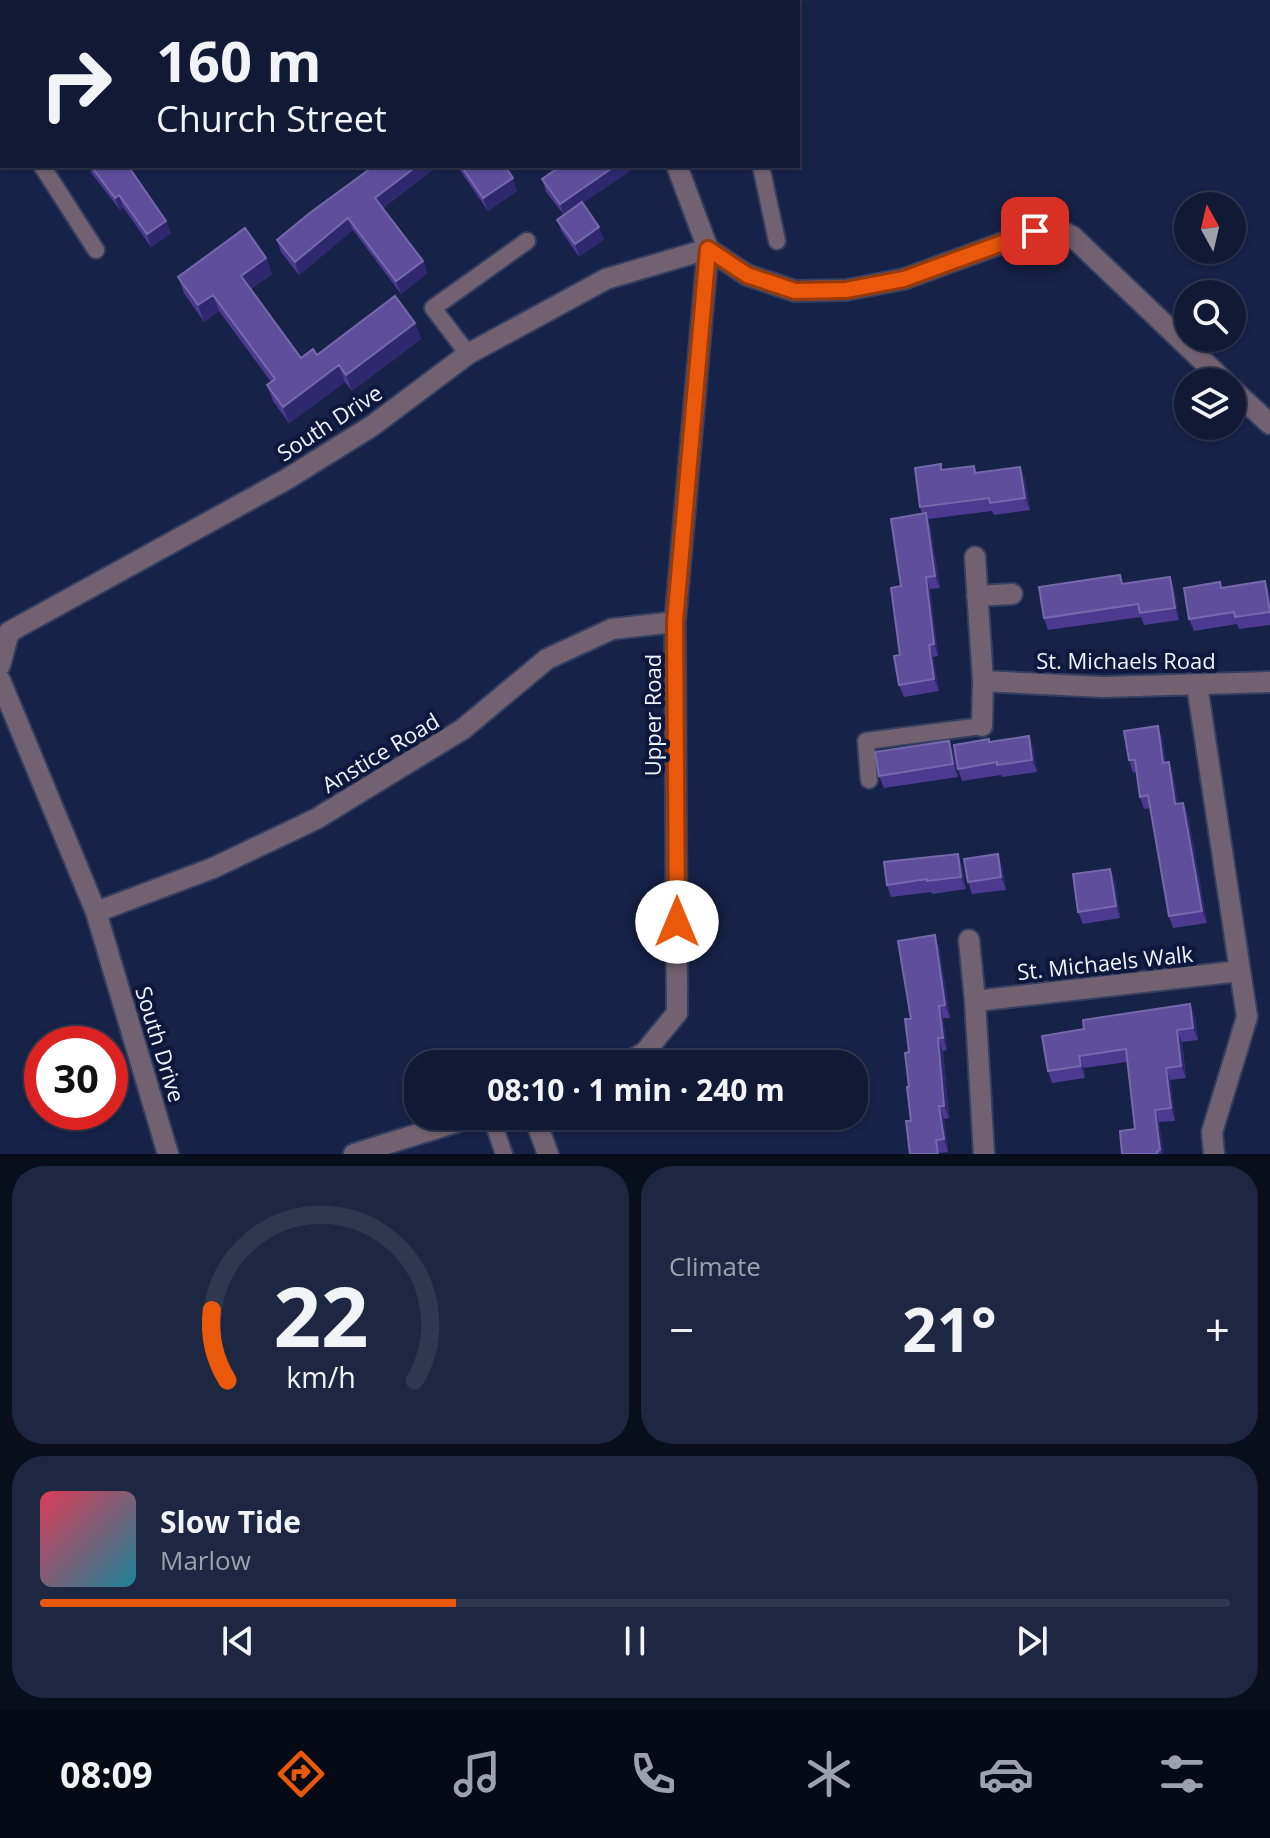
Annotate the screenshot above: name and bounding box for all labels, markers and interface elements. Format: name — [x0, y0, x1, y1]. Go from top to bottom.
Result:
text: 160 m — [156, 22, 322, 98]
icon: right — [24, 32, 128, 136]
text: Church Street — [156, 94, 387, 143]
north arrow — [1174, 192, 1246, 264]
map controls — [1174, 192, 1246, 440]
pin — [1001, 197, 1069, 265]
icon: arrive — [1013, 209, 1057, 253]
button: search — [1174, 280, 1246, 352]
button: layers — [1174, 368, 1246, 440]
street label: South Drive — [271, 377, 387, 467]
street label: St. Michaels Road — [1036, 645, 1216, 675]
street label: Upper Road — [637, 654, 667, 776]
street label: Anstice Road — [316, 705, 444, 799]
position arrow — [635, 880, 719, 964]
street label: St. Michaels Walk — [1016, 938, 1195, 986]
street label: South Drive — [129, 982, 193, 1106]
speed limit sign: 30 — [24, 1026, 128, 1130]
text: 08:10 · 1 min · 240 m — [487, 1069, 785, 1110]
text: Climate — [669, 1248, 761, 1284]
text: 22 — [273, 1258, 368, 1371]
text: 21° — [902, 1288, 997, 1370]
text: − — [669, 1299, 694, 1359]
text: + — [1205, 1299, 1230, 1359]
text: km/h — [286, 1357, 355, 1396]
text: Slow Tide — [160, 1501, 301, 1542]
text: Marlow — [160, 1542, 251, 1578]
icon: previous — [216, 1619, 260, 1663]
icon: pause — [613, 1619, 657, 1663]
icon: next — [1010, 1619, 1054, 1663]
icon: directions — [273, 1746, 329, 1802]
icon: music — [449, 1746, 505, 1802]
icon: phone — [625, 1746, 681, 1802]
icon: climate — [801, 1746, 857, 1802]
icon: car — [978, 1746, 1034, 1802]
icon: filters — [1154, 1746, 1210, 1802]
text: 08:09 — [60, 1750, 153, 1799]

